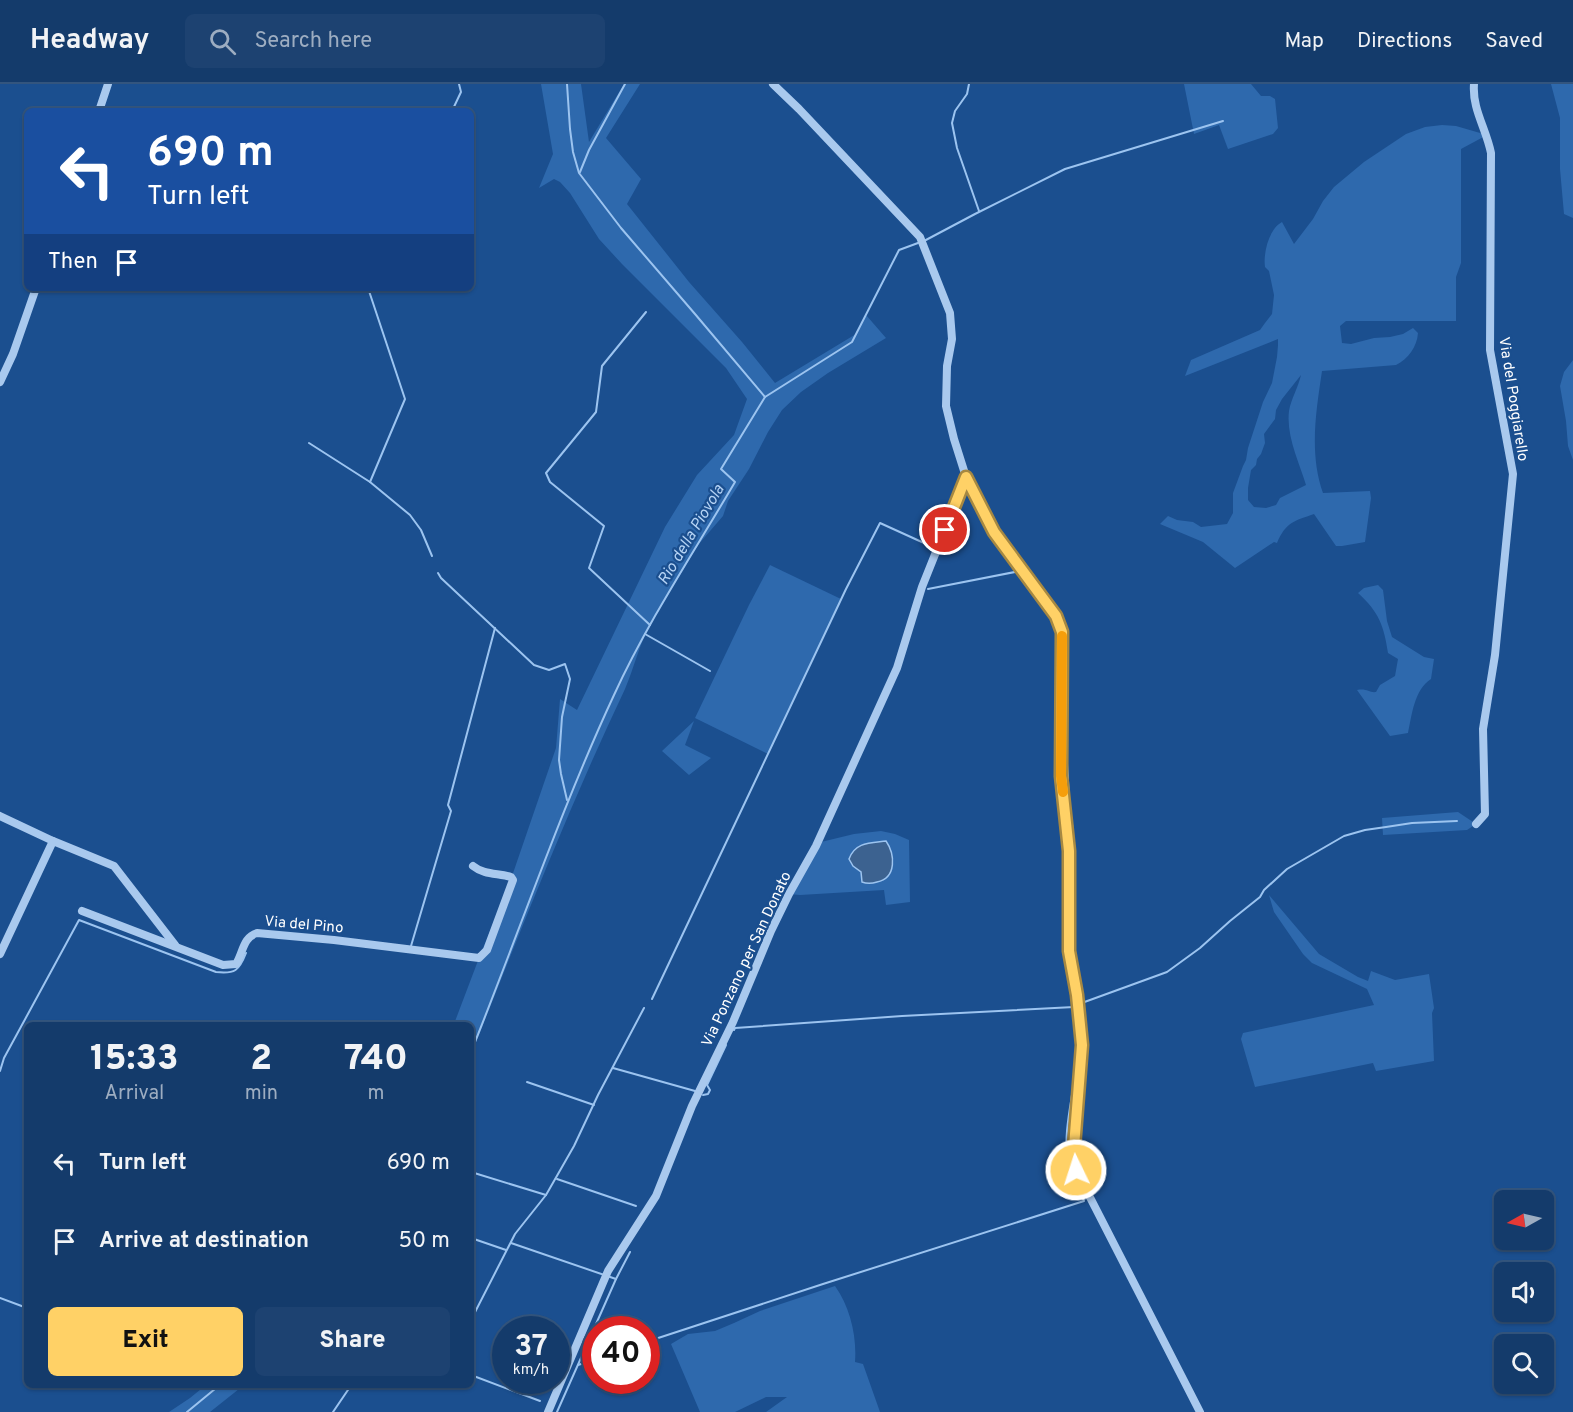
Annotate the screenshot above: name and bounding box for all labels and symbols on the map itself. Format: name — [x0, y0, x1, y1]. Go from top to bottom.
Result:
street label: Via del Poggiarello — [1493, 336, 1532, 463]
water label: Rio della Piovola — [654, 481, 730, 589]
pin — [919, 504, 970, 555]
street label: Via Ponzano per San Donato — [698, 869, 796, 1050]
street label: Via del Pino — [264, 913, 344, 938]
position arrow — [1044, 1138, 1108, 1202]
north arrow — [1494, 1190, 1554, 1250]
speed limit sign: 40 — [582, 1316, 660, 1394]

